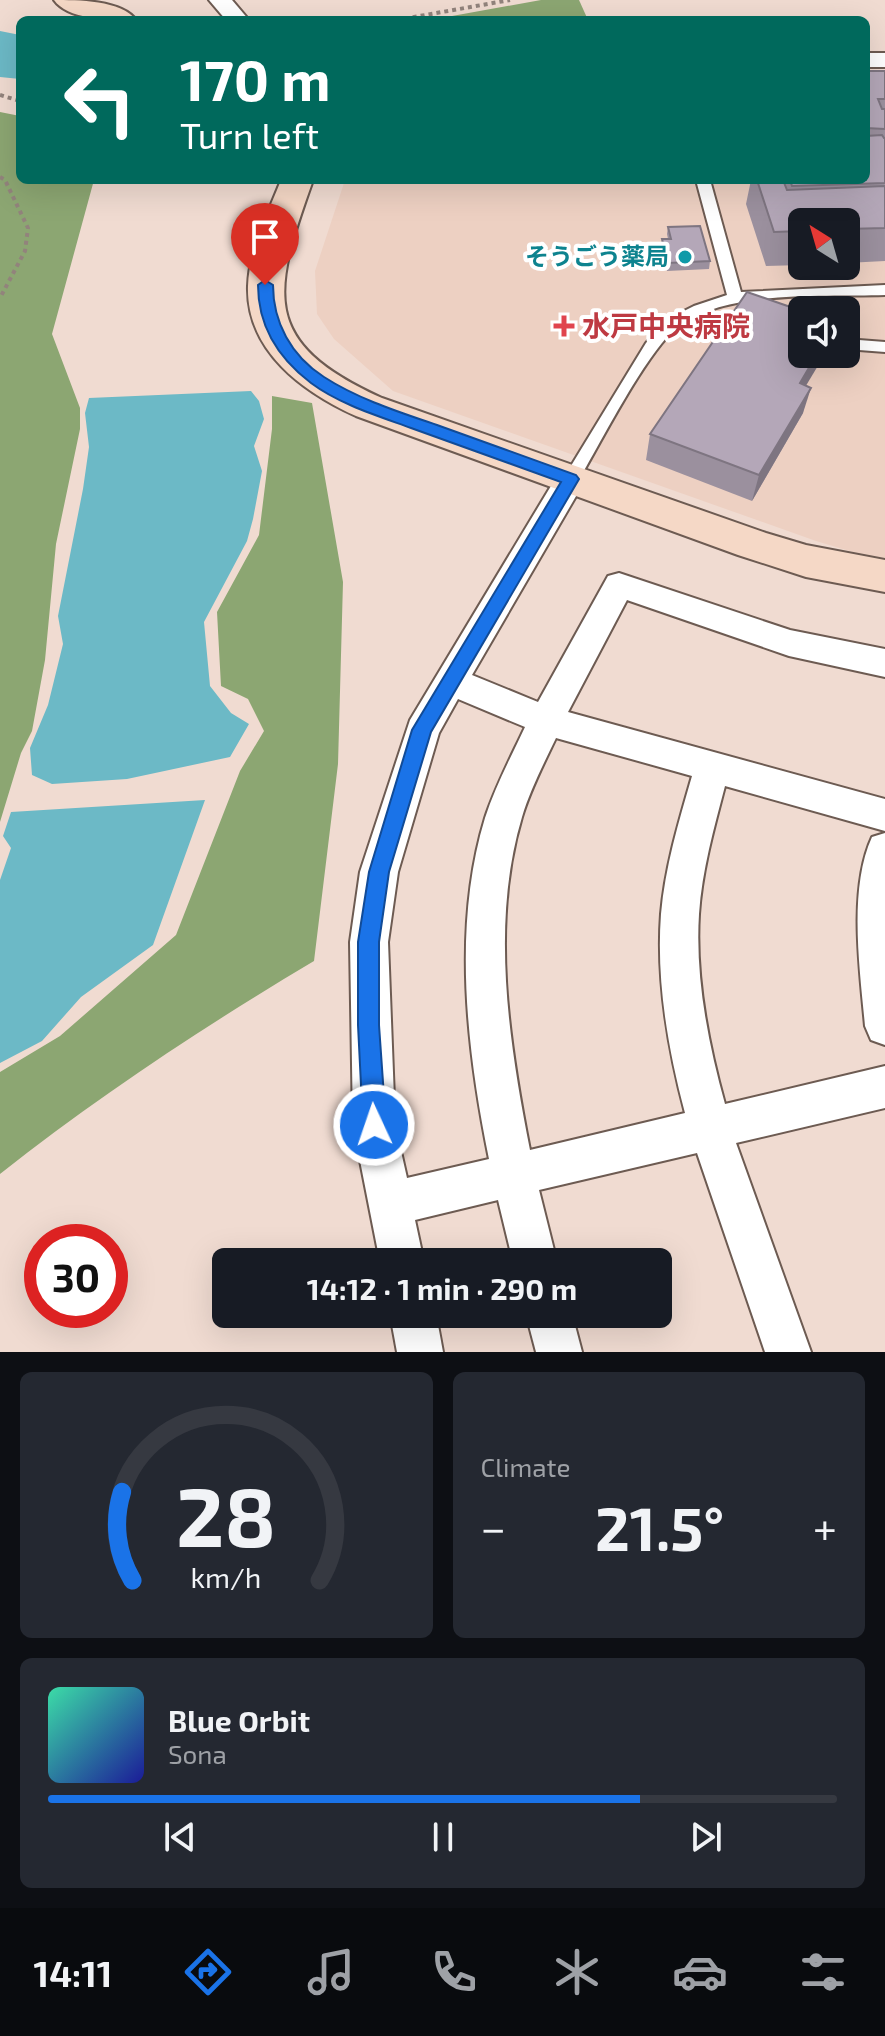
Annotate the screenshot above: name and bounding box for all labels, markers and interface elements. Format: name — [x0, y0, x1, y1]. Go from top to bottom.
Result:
text: 170 m — [180, 45, 331, 112]
icon: left — [48, 48, 152, 152]
text: Turn left — [180, 113, 319, 156]
pin — [231, 203, 299, 285]
north arrow — [788, 208, 860, 280]
map controls — [788, 208, 860, 368]
icon: arrive — [243, 215, 287, 259]
place label: そうごう薬局 — [525, 241, 669, 270]
marker: そうごう薬局 — [676, 248, 694, 266]
button: sound — [788, 296, 860, 368]
place label: 水戸中央病院 — [582, 308, 750, 342]
marker: 水戸中央病院 — [553, 315, 575, 337]
position arrow — [332, 1083, 416, 1167]
speed limit sign: 30 — [24, 1224, 128, 1328]
text: 14:12 · 1 min · 290 m — [307, 1270, 577, 1306]
text: Climate — [481, 1451, 570, 1482]
text: 28 — [176, 1464, 276, 1564]
text: 21.5° — [595, 1491, 724, 1563]
text: − — [481, 1500, 506, 1553]
text: + — [813, 1500, 837, 1553]
text: km/h — [191, 1559, 262, 1594]
text: Blue Orbit — [168, 1702, 310, 1738]
text: Sona — [168, 1738, 227, 1769]
icon: previous — [158, 1815, 202, 1859]
icon: pause — [421, 1815, 465, 1859]
icon: next — [684, 1815, 728, 1859]
icon: directions — [180, 1944, 236, 2000]
icon: music — [303, 1944, 359, 2000]
icon: phone — [426, 1944, 482, 2000]
icon: climate — [549, 1944, 605, 2000]
icon: car — [672, 1944, 728, 2000]
icon: filters — [795, 1944, 851, 2000]
text: 14:11 — [34, 1951, 112, 1994]

